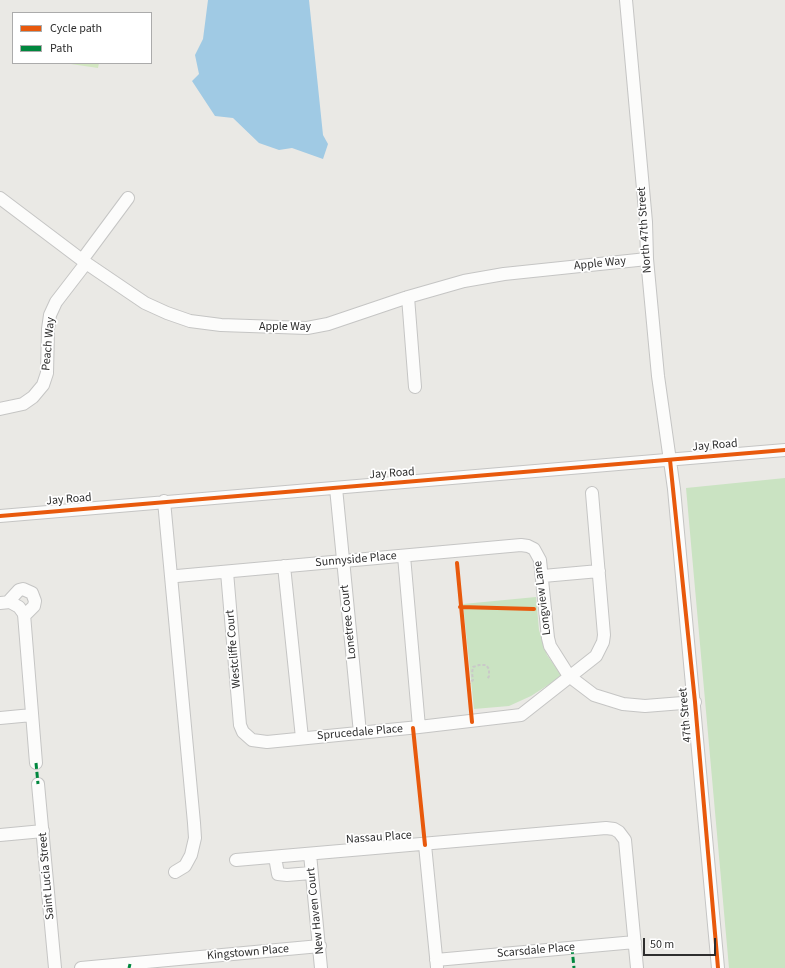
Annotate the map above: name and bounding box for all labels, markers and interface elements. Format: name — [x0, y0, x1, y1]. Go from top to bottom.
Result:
legend — [12, 12, 152, 64]
text: Cycle path — [50, 20, 102, 37]
text: Path — [50, 40, 73, 57]
street label: North 47th Street — [635, 186, 655, 274]
street label: Apple Way — [573, 254, 627, 274]
street label: Peach Way — [39, 317, 59, 371]
street label: Apple Way — [259, 320, 311, 334]
street label: Jay Road — [692, 437, 738, 455]
street label: Jay Road — [369, 465, 415, 483]
street label: Jay Road — [46, 491, 92, 509]
street label: Sunnyside Place — [315, 549, 397, 571]
street label: Longview Lane — [531, 560, 555, 636]
street label: Lonetree Court — [338, 584, 360, 660]
street label: Westcliffe Court — [223, 609, 245, 689]
street label: 47th Street — [676, 687, 696, 743]
street label: Sprucedale Place — [316, 722, 404, 744]
street label: Nassau Place — [346, 829, 412, 847]
street label: Saint Lucia Street — [36, 832, 58, 920]
street label: New Haven Court — [304, 867, 328, 955]
scale bar — [645, 930, 718, 956]
text: 50 m — [650, 936, 674, 953]
street label: Scarsdale Place — [496, 940, 576, 962]
street label: Kingstown Place — [206, 942, 290, 964]

